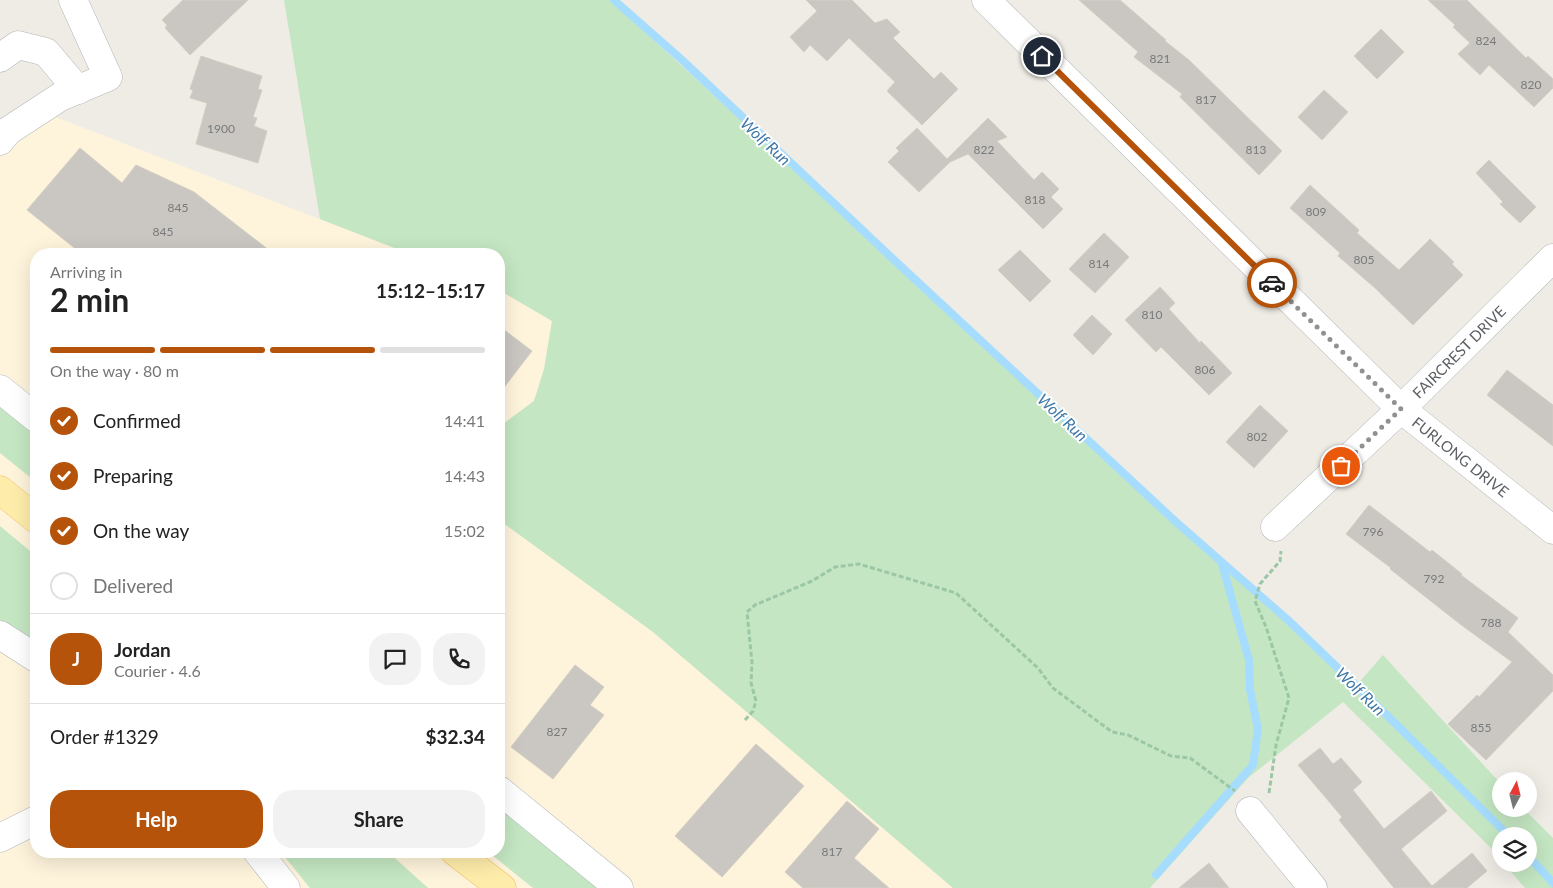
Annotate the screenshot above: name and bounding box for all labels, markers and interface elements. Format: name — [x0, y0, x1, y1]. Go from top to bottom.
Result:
house number: 824 — [1476, 33, 1496, 48]
pin — [1021, 35, 1063, 77]
icon: home — [1028, 42, 1056, 70]
house number: 821 — [1150, 51, 1170, 66]
house number: 820 — [1521, 77, 1541, 92]
house number: 817 — [1196, 92, 1216, 107]
water label: Wolf Run — [737, 113, 795, 169]
house number: 1900 — [207, 121, 235, 136]
house number: 822 — [974, 142, 994, 157]
house number: 813 — [1246, 142, 1266, 157]
house number: 818 — [1025, 192, 1045, 207]
house number: 845 — [168, 200, 188, 215]
house number: 809 — [1306, 204, 1326, 219]
house number: 845 — [153, 224, 173, 239]
house number: 805 — [1354, 252, 1374, 267]
house number: 814 — [1089, 256, 1109, 271]
courier — [1247, 258, 1297, 308]
text: Arriving in — [50, 262, 123, 281]
icon: car — [1258, 269, 1286, 297]
text: 15:12–15:17 — [376, 279, 485, 302]
text: 2 min — [50, 280, 129, 319]
street label: FAIRCREST DRIVE — [1409, 302, 1509, 402]
house number: 810 — [1142, 307, 1162, 322]
text: On the way · 80 m — [50, 361, 179, 380]
house number: 806 — [1195, 362, 1215, 377]
water label: Wolf Run — [1034, 389, 1092, 445]
icon: check — [50, 407, 78, 435]
text: Confirmed — [93, 409, 181, 432]
text: 14:41 — [444, 411, 485, 430]
street label: FURLONG DRIVE — [1409, 413, 1513, 500]
house number: 802 — [1247, 429, 1267, 444]
pin — [1320, 445, 1362, 487]
icon: bag — [1327, 452, 1355, 480]
icon: check — [50, 462, 78, 490]
text: Preparing — [93, 464, 173, 487]
text: 14:43 — [444, 466, 485, 485]
icon: check — [50, 517, 78, 545]
text: On the way — [93, 519, 189, 542]
text: 15:02 — [444, 521, 485, 540]
house number: 796 — [1363, 524, 1383, 539]
house number: 792 — [1424, 571, 1444, 586]
text: Delivered — [93, 574, 173, 597]
house number: 788 — [1481, 615, 1501, 630]
button: chat — [369, 633, 421, 685]
button: phone — [433, 633, 485, 685]
text: Jordan — [114, 638, 171, 661]
text: J — [72, 647, 80, 670]
text: Courier · 4.6 — [114, 661, 201, 680]
water label: Wolf Run — [1332, 663, 1390, 719]
house number: 855 — [1471, 720, 1491, 735]
house number: 827 — [547, 724, 567, 739]
text: Order #1329 — [50, 725, 159, 748]
text: $32.34 — [425, 725, 485, 748]
north arrow — [1492, 772, 1538, 818]
map controls — [1492, 772, 1537, 872]
button: Help — [50, 790, 263, 848]
button: Share — [273, 790, 485, 848]
button: layers — [1492, 827, 1537, 872]
house number: 817 — [822, 844, 842, 859]

